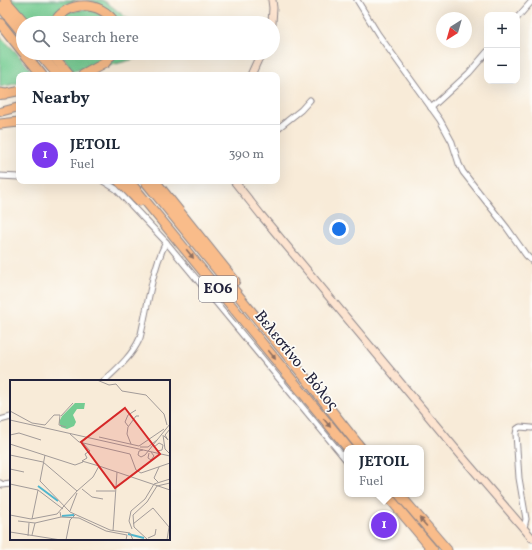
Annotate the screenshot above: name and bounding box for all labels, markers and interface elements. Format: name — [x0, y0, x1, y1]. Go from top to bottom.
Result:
north arrow — [436, 12, 472, 48]
map controls — [484, 12, 520, 84]
button: + — [484, 12, 520, 48]
search box — [16, 16, 280, 60]
icon: search — [30, 27, 52, 49]
text: Search here — [62, 28, 139, 49]
button: − — [484, 48, 520, 84]
text: Nearby — [32, 87, 90, 110]
text: JETOIL — [70, 135, 120, 156]
text: 1 — [42, 146, 48, 164]
text: 390 m — [229, 146, 264, 164]
text: Fuel — [70, 156, 94, 174]
your location — [329, 219, 349, 239]
one-way arrow — [186, 249, 195, 260]
road number: ΕΟ6 — [199, 276, 237, 302]
street label: Βελεστίνο - Βόλος — [249, 306, 343, 416]
one-way arrow — [268, 350, 277, 360]
inset map — [10, 380, 170, 540]
one-way arrow — [323, 417, 332, 428]
popup — [344, 445, 424, 497]
text: JETOIL — [359, 452, 409, 473]
text: Fuel — [359, 473, 383, 491]
pin: 1 — [371, 510, 397, 540]
one-way arrow — [419, 517, 428, 527]

